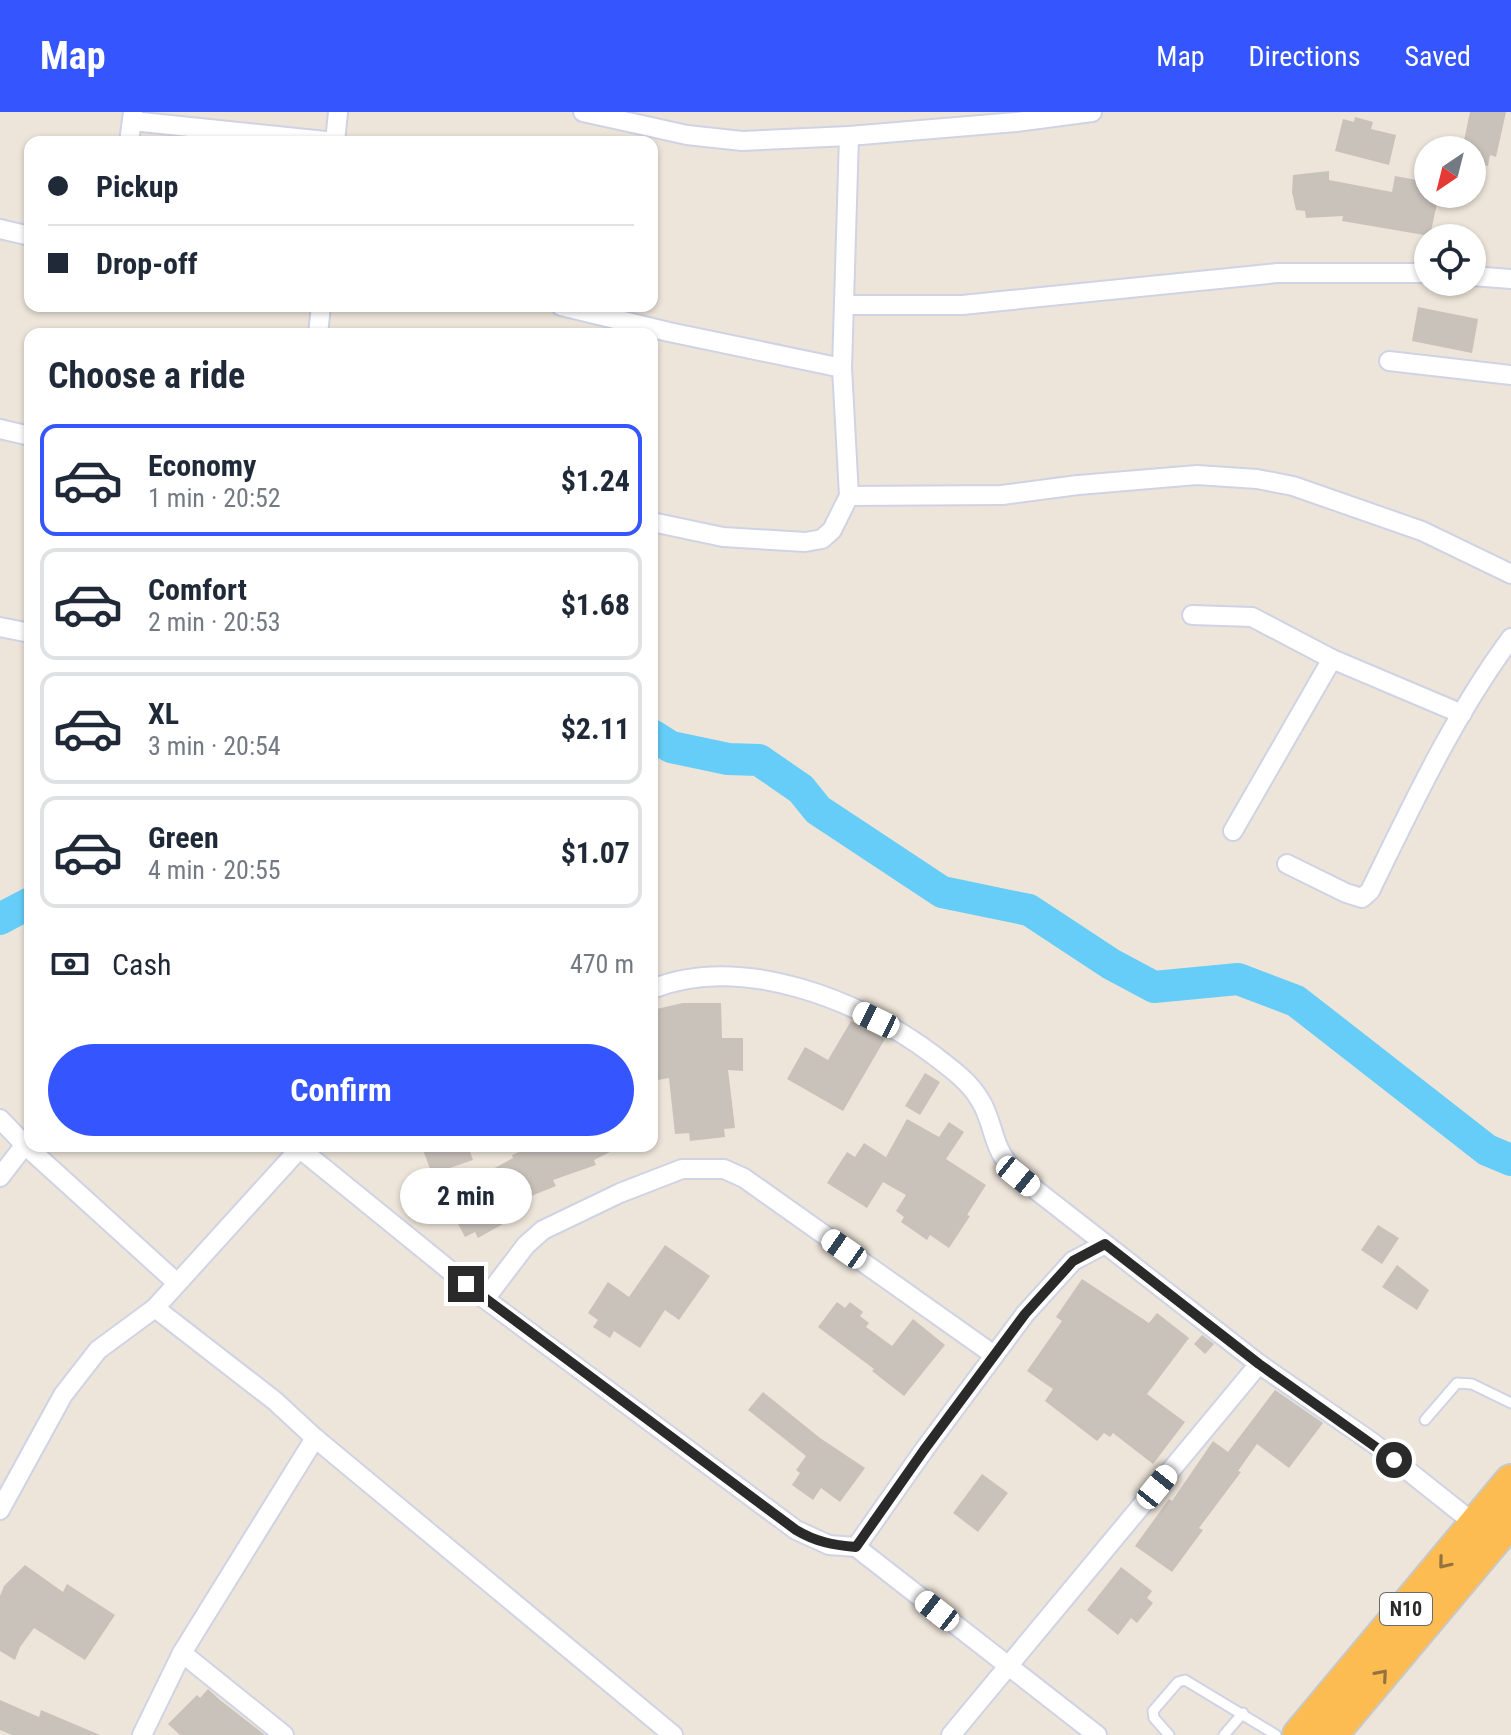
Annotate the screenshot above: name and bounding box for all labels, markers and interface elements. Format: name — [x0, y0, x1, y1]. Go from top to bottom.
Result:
text: Map — [40, 34, 106, 78]
text: Map — [1156, 40, 1205, 73]
text: Directions — [1249, 40, 1360, 73]
text: Saved — [1404, 40, 1471, 73]
north arrow — [1414, 136, 1486, 208]
map controls — [1414, 136, 1486, 296]
text: Pickup — [96, 169, 178, 204]
button: locate — [1414, 224, 1486, 296]
text: Drop-off — [96, 246, 198, 281]
text: Choose a ride — [48, 355, 245, 397]
icon: car — [52, 444, 124, 516]
text: Economy — [148, 448, 256, 483]
text: $1.24 — [561, 463, 630, 498]
text: 1 min · 20:52 — [148, 483, 281, 513]
icon: car — [52, 568, 124, 640]
text: Comfort — [148, 572, 247, 607]
text: $1.68 — [561, 587, 630, 622]
text: 2 min · 20:53 — [148, 607, 281, 637]
icon: car — [52, 692, 124, 764]
text: XL — [148, 696, 179, 731]
text: $2.11 — [561, 711, 630, 746]
text: 3 min · 20:54 — [148, 731, 281, 761]
icon: car — [52, 816, 124, 888]
text: Green — [148, 820, 219, 855]
text: $1.07 — [561, 835, 630, 870]
text: 4 min · 20:55 — [148, 855, 281, 885]
icon: cash — [48, 942, 92, 986]
text: Cash — [112, 947, 172, 982]
text: 470 m — [570, 949, 634, 979]
car — [849, 999, 903, 1041]
button: Confirm — [48, 1044, 634, 1136]
car — [992, 1152, 1044, 1200]
callout: 2 min — [400, 1168, 532, 1224]
text: 2 min — [437, 1181, 495, 1211]
car — [817, 1225, 871, 1273]
route end — [448, 1266, 484, 1302]
route start — [1376, 1442, 1412, 1478]
car — [1133, 1461, 1181, 1513]
one-way arrow — [1439, 1554, 1454, 1568]
car — [911, 1587, 963, 1635]
road number: N10 — [1380, 1593, 1432, 1625]
one-way arrow — [1372, 1670, 1387, 1685]

